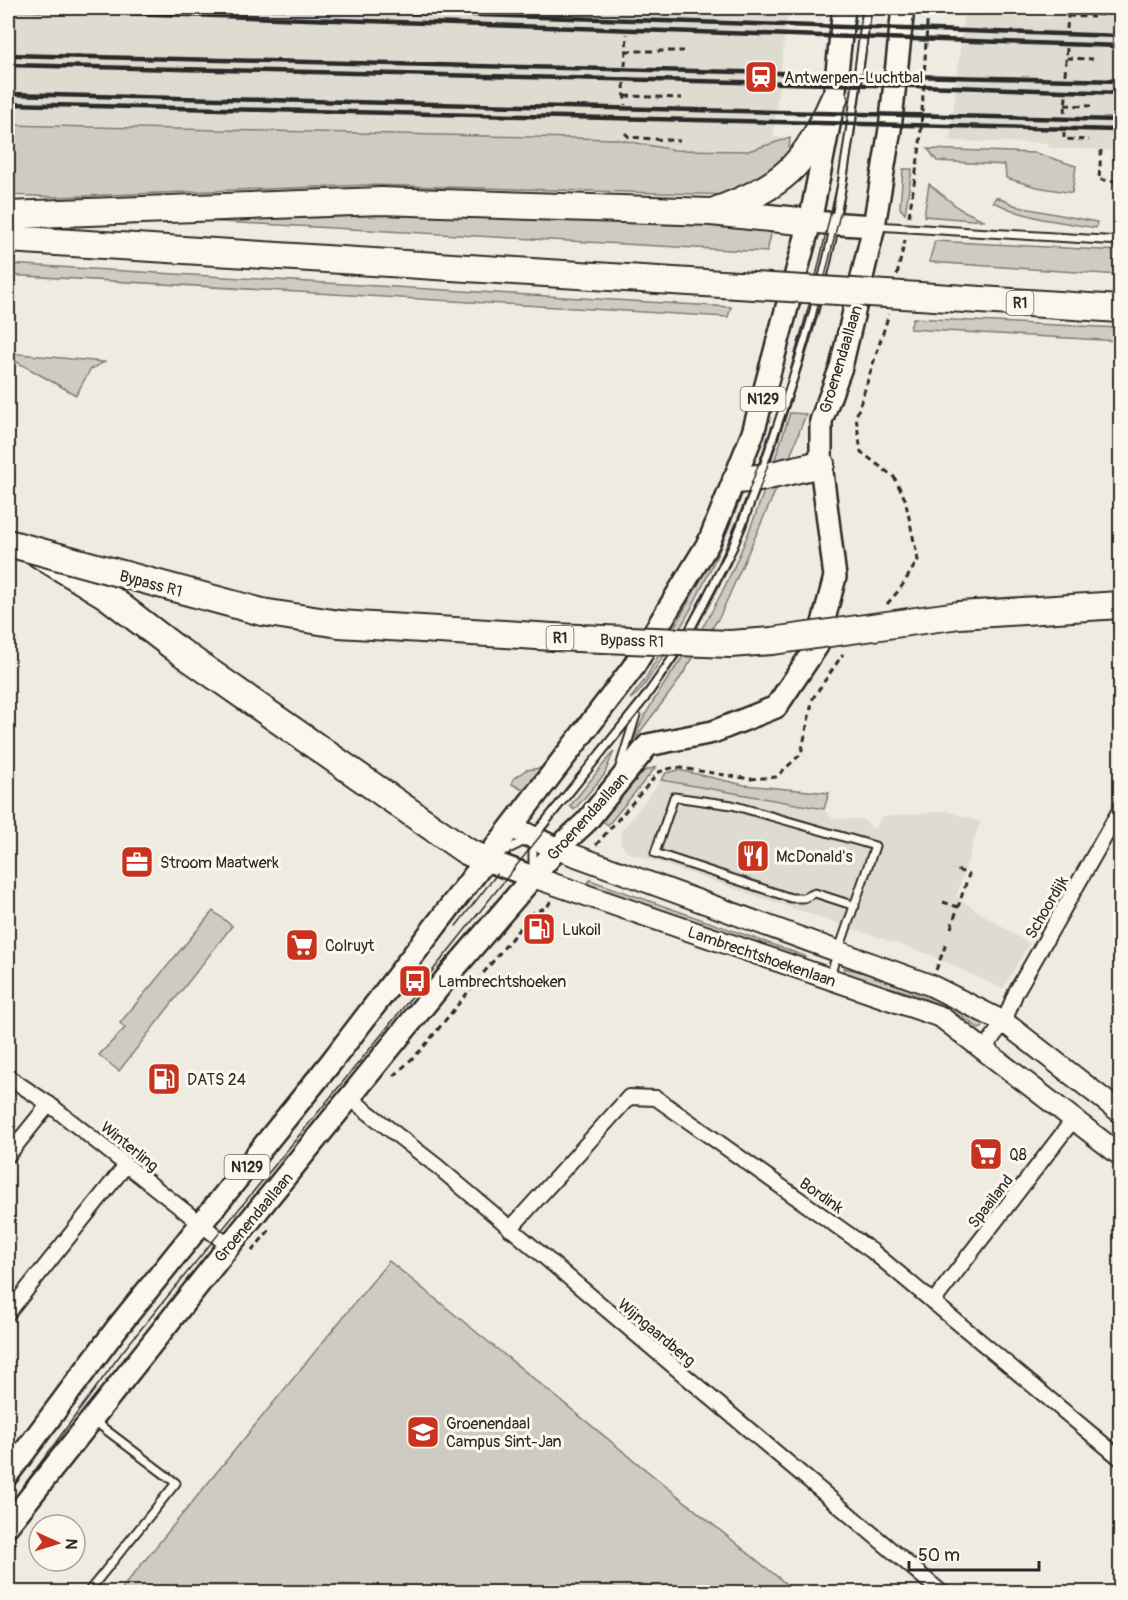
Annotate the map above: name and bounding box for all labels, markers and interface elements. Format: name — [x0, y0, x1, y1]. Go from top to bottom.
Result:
station icon: Antwerpen-Luchtbal — [743, 59, 779, 95]
place label: Antwerpen-Luchtbal — [784, 68, 923, 88]
road number: R1 — [1006, 291, 1034, 315]
street label: Groenendaallaan — [815, 303, 867, 416]
road number: N129 — [740, 387, 786, 411]
street label: Bypass R1 — [117, 566, 184, 602]
road number: R1 — [546, 626, 574, 650]
street label: Bypass R1 — [600, 630, 664, 652]
street label: Groenendaallaan — [543, 768, 633, 865]
restaurant icon: McDonald's — [735, 838, 771, 874]
office icon: Stroom Maatwerk — [119, 844, 155, 880]
place label: McDonald's — [776, 847, 853, 867]
place label: Stroom Maatwerk — [160, 853, 279, 873]
street label: Schoordijk — [1021, 872, 1073, 942]
fuel station icon: Lukoil — [521, 911, 557, 947]
place label: Lukoil — [562, 920, 601, 940]
street label: Lambrechtshoekenlaan — [685, 922, 838, 992]
supermarket icon: Colruyt — [284, 927, 320, 963]
place label: Colruyt — [325, 936, 375, 956]
bus stop icon: Lambrechtshoeken — [397, 963, 433, 999]
place label: Lambrechtshoeken — [438, 972, 566, 992]
fuel station icon: DATS 24 — [146, 1061, 182, 1097]
place label: DATS 24 — [187, 1070, 246, 1090]
street label: Winterling — [96, 1117, 162, 1176]
supermarket icon: Q8 — [968, 1136, 1004, 1172]
place label: Q8 — [1009, 1145, 1027, 1165]
road number: N129 — [224, 1155, 270, 1179]
street label: Groenendaallaan — [210, 1168, 297, 1267]
street label: Spaailand — [964, 1171, 1018, 1232]
street label: Bordink — [795, 1173, 848, 1218]
street label: Wijngaardberg — [613, 1294, 699, 1371]
school or university icon: Groenendaal Campus Sint-Jan — [405, 1414, 441, 1450]
place label: Groenendaal Campus Sint-Jan — [446, 1414, 562, 1452]
north arrow — [27, 1513, 87, 1573]
scale bar — [909, 1534, 1040, 1572]
text: N — [61, 1538, 81, 1550]
text: 50 m — [918, 1544, 960, 1567]

